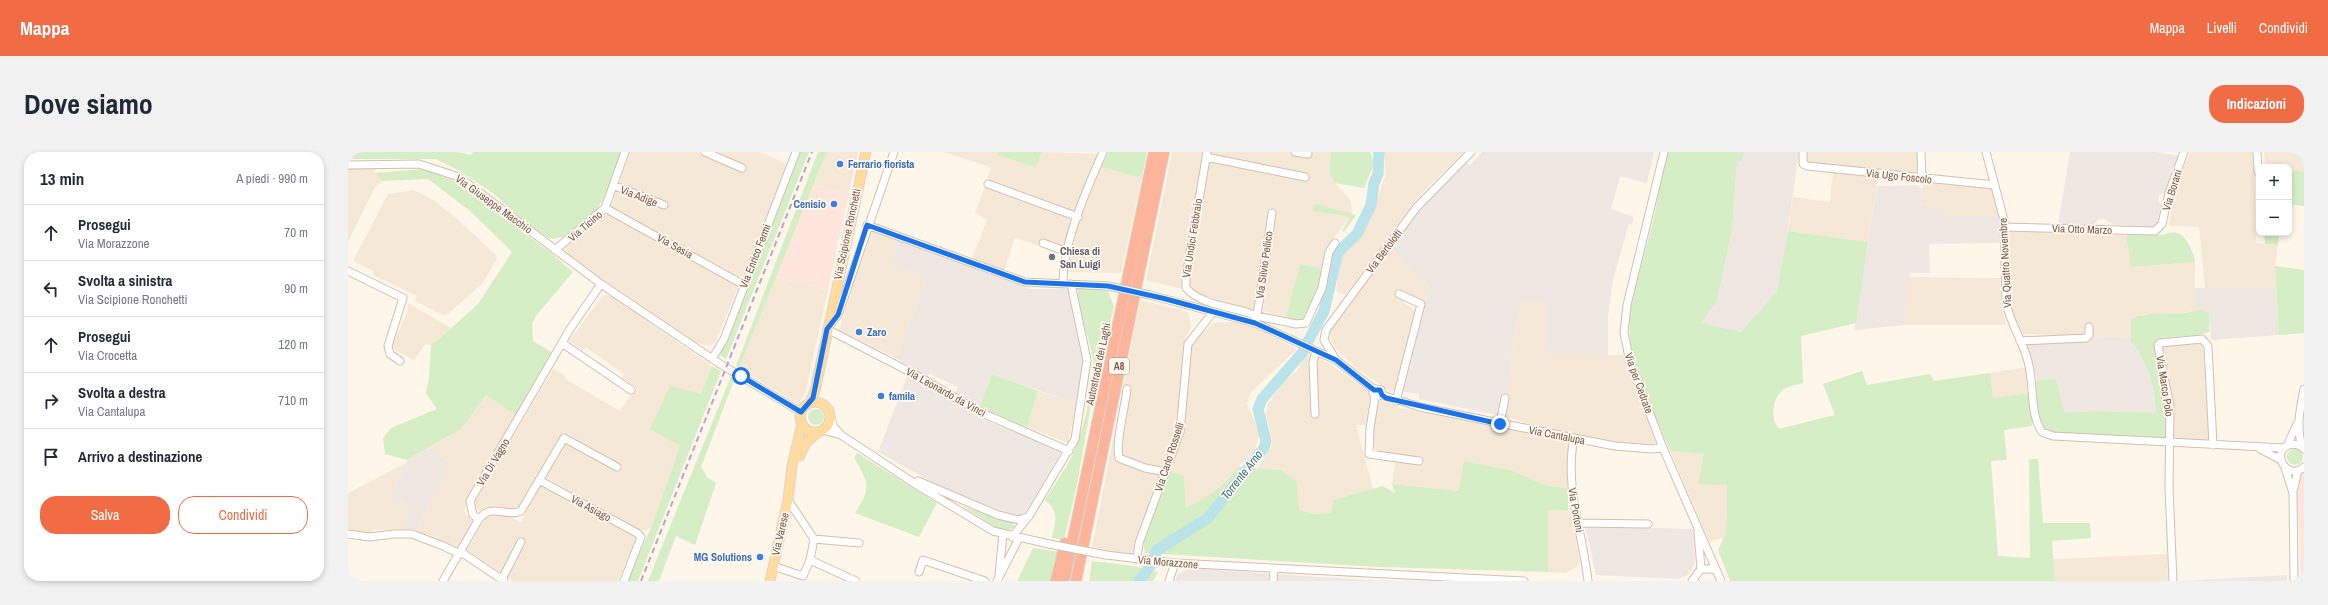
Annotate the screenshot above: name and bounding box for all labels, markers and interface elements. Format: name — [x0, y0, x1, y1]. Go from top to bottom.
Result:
text: Mappa — [20, 15, 69, 41]
text: Mappa — [2150, 19, 2185, 37]
text: Livelli — [2207, 19, 2237, 37]
text: Condividi — [2259, 19, 2308, 37]
text: Dove siamo — [24, 85, 153, 123]
button: Indicazioni — [2209, 85, 2304, 123]
place label: Ferrario fiorista — [848, 157, 914, 171]
marker: Ferrario fiorista — [835, 159, 845, 169]
map controls — [2256, 164, 2292, 236]
button: + — [2256, 164, 2292, 200]
street label: Via Ugo Foscolo — [1865, 166, 1933, 186]
text: 13 min — [40, 167, 84, 190]
street label: Via Borani — [2159, 168, 2185, 212]
text: A piedi · 990 m — [236, 170, 308, 187]
street label: Via Giuseppe Macchio — [453, 171, 535, 237]
street label: Via Adige — [618, 182, 660, 210]
street label: Via Scipione Ronchetti — [831, 187, 863, 281]
place label: Cenisio — [793, 197, 826, 211]
street label: Via Undici Febbraio — [1179, 197, 1205, 279]
marker: Cenisio — [829, 199, 839, 209]
button: − — [2256, 200, 2292, 236]
street label: Via Ticino — [565, 207, 605, 245]
text: Prosegui — [78, 214, 131, 235]
street label: Via Quattro Novembre — [1996, 218, 2014, 308]
street label: Via Otto Marzo — [2052, 221, 2112, 237]
icon: ahead — [40, 222, 62, 244]
street label: Via Enrico Fermi — [736, 222, 774, 290]
text: 70 m — [284, 224, 308, 241]
street label: Via Bertolotti — [1363, 226, 1405, 276]
street label: Via Sesia — [655, 230, 695, 262]
street label: Via Silvio Pellico — [1252, 230, 1276, 300]
text: Via Morazzone — [78, 235, 150, 252]
place label: Chiesa di San Luigi — [1060, 244, 1101, 271]
marker: Chiesa di San Luigi — [1047, 252, 1057, 262]
text: Svolta a sinistra — [78, 270, 172, 291]
icon: left — [40, 278, 62, 300]
text: 90 m — [284, 280, 308, 297]
text: Via Scipione Ronchetti — [78, 291, 187, 308]
street label: Autostrada dei Laghi — [1082, 322, 1114, 407]
place label: Zaro — [867, 325, 887, 339]
text: Prosegui — [78, 326, 131, 347]
marker: Zaro — [854, 327, 864, 337]
icon: ahead — [40, 334, 62, 356]
text: 120 m — [278, 336, 308, 353]
text: Via Crocetta — [78, 347, 137, 364]
street label: Via per Cedrate — [1622, 351, 1656, 415]
street label: Via Marco Polo — [2153, 355, 2177, 417]
road number: A8 — [1109, 358, 1129, 374]
street label: Via Leonardo da Vinci — [903, 364, 989, 420]
route start — [732, 367, 750, 385]
text: Svolta a destra — [78, 382, 166, 403]
place label: famila — [889, 389, 915, 403]
icon: right — [40, 390, 62, 412]
marker: famila — [876, 391, 886, 401]
text: 710 m — [278, 392, 308, 409]
text: Via Cantalupa — [78, 403, 145, 420]
route end — [1491, 415, 1509, 433]
street label: Via Carlo Rosselli — [1151, 421, 1187, 493]
street label: Via Cantalupa — [1528, 423, 1586, 447]
street label: Via Di Vagno — [473, 436, 513, 488]
icon: arrive — [40, 446, 62, 468]
text: Arrivo a destinazione — [78, 446, 202, 467]
water label: Torrente Arno — [1218, 447, 1267, 503]
street label: Via Portoni — [1565, 487, 1587, 533]
street label: Via Asiago — [569, 492, 613, 524]
button: Salva — [40, 496, 170, 534]
button: Condividi — [178, 496, 308, 534]
street label: Via Varese — [768, 511, 792, 557]
place label: MG Solutions — [694, 550, 752, 564]
marker: MG Solutions — [755, 552, 765, 562]
street label: Via Morazzone — [1137, 552, 1199, 572]

